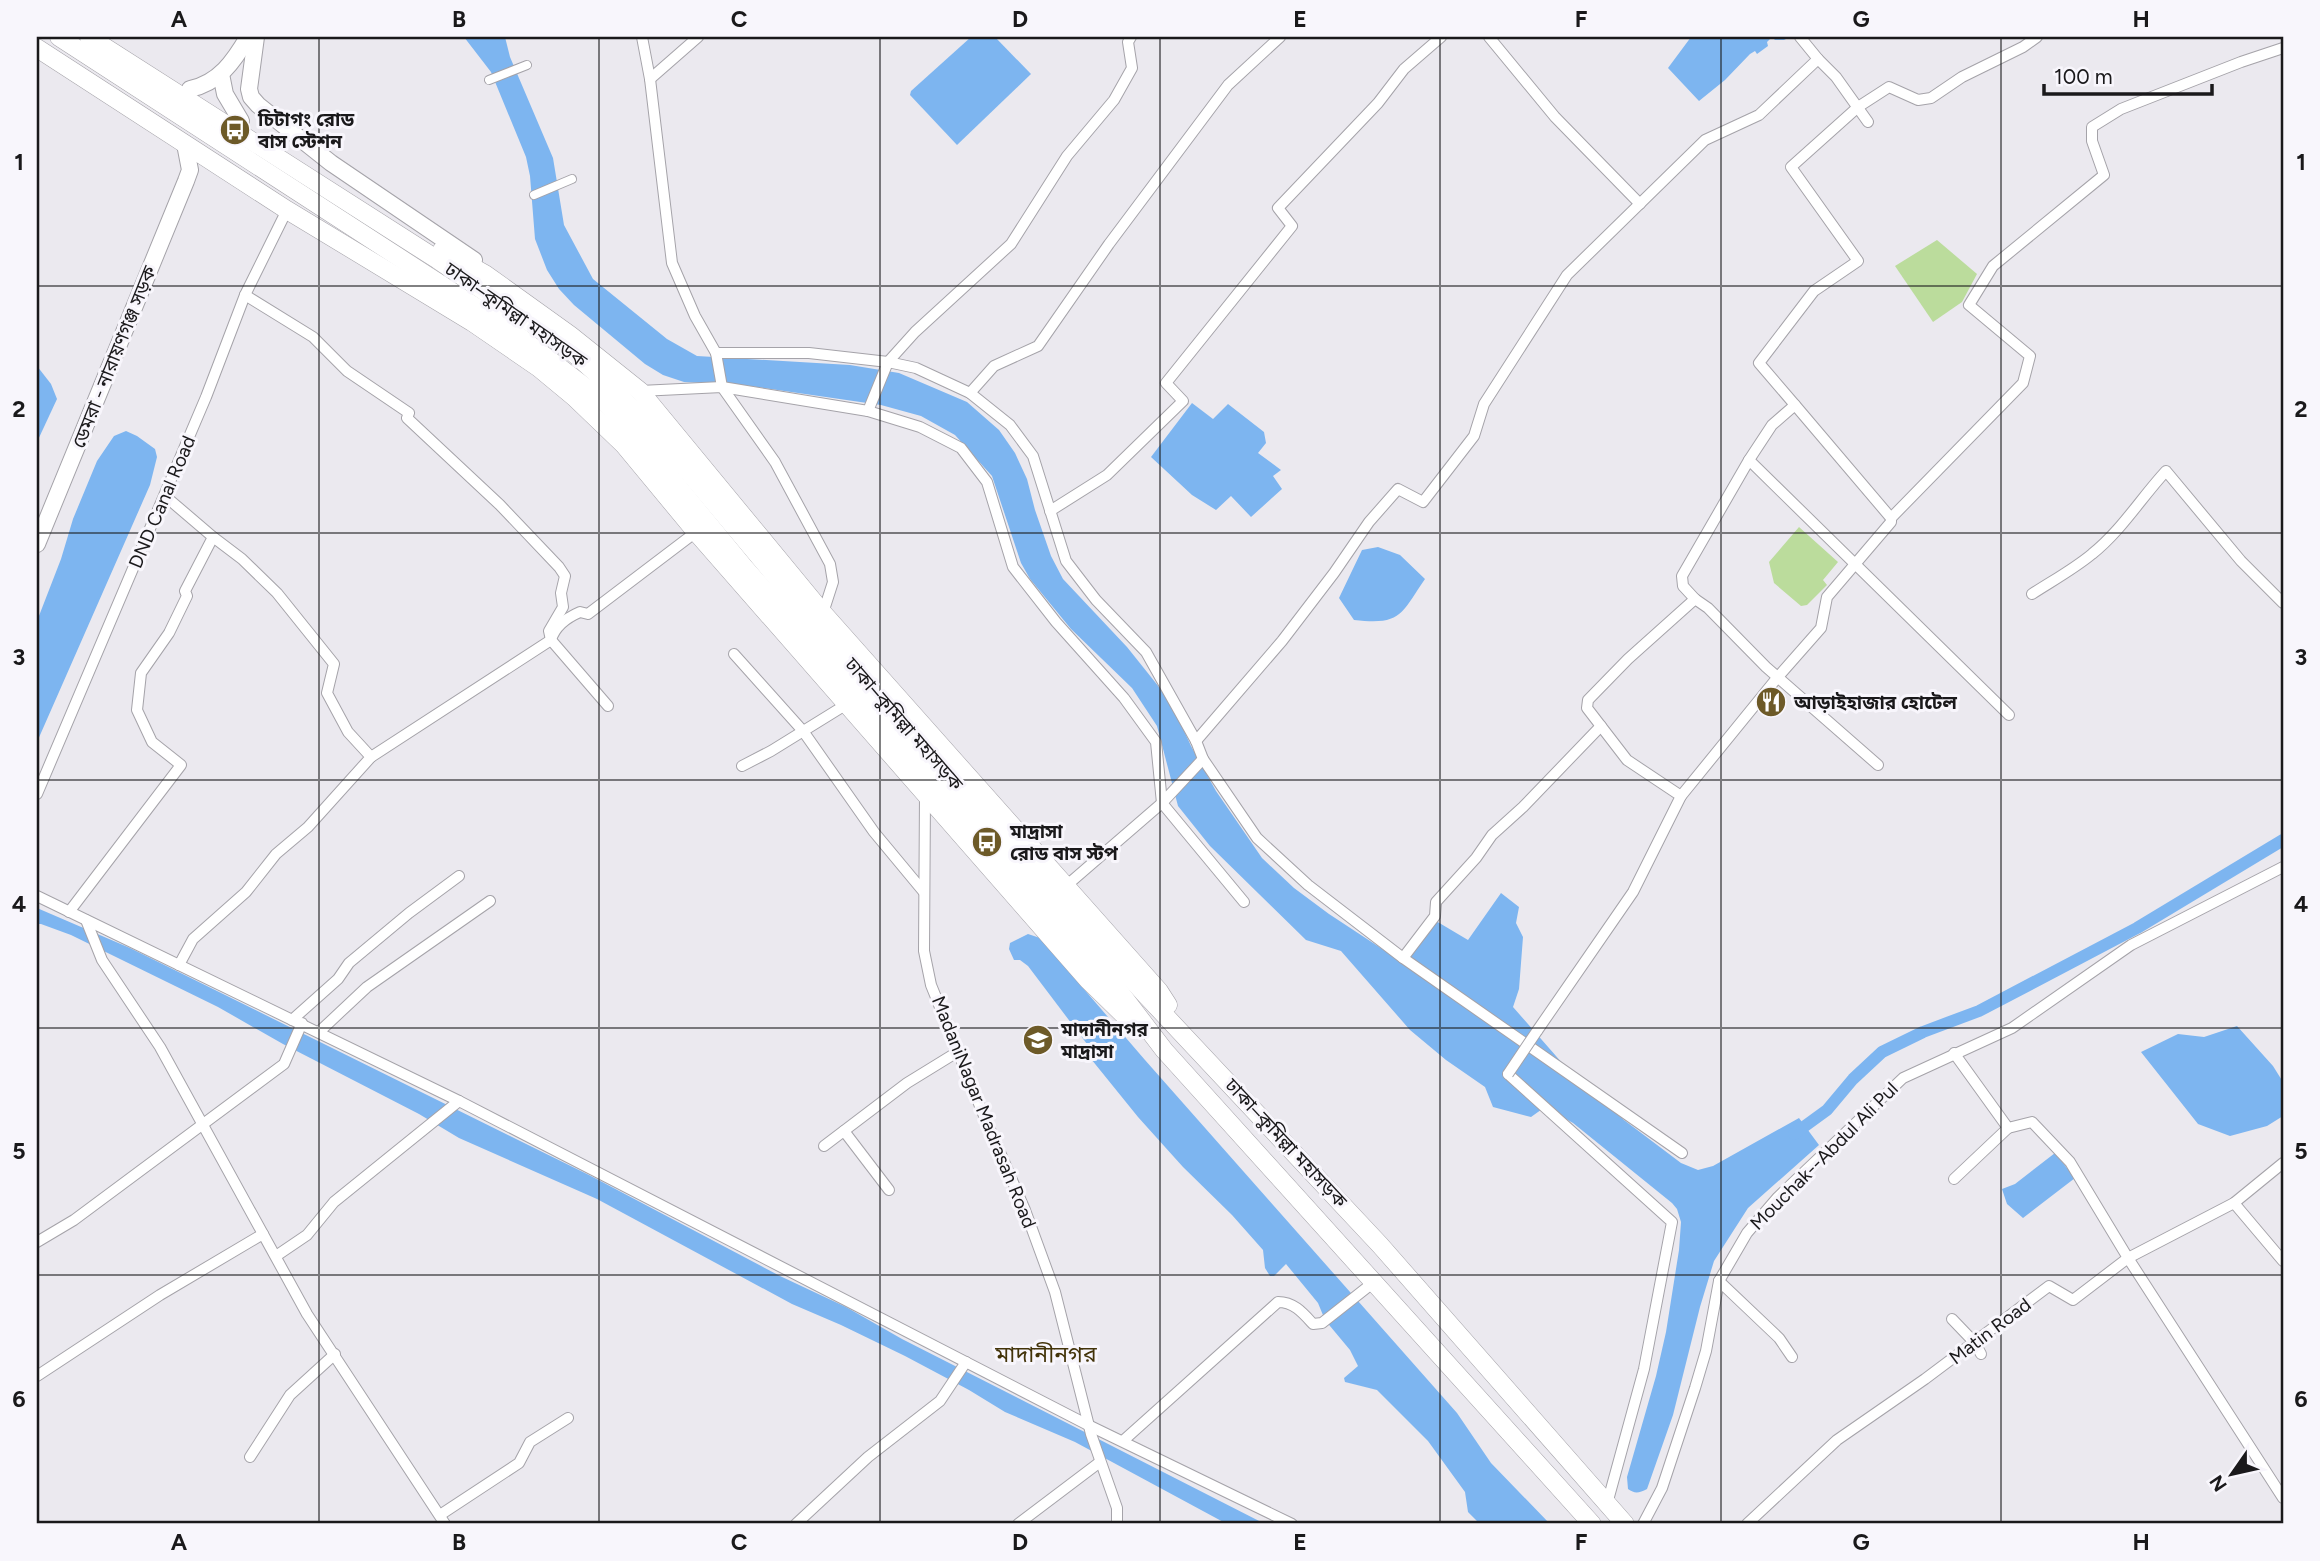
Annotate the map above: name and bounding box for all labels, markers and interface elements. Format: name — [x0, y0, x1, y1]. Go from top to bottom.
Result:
text: A — [171, 5, 188, 33]
text: B — [452, 5, 466, 33]
text: C — [731, 5, 748, 33]
text: D — [1012, 5, 1028, 33]
text: E — [1293, 5, 1307, 33]
text: F — [1575, 5, 1588, 33]
text: G — [1852, 5, 1870, 33]
text: H — [2132, 5, 2150, 33]
scale bar — [2044, 52, 2212, 96]
text: 100 m — [2054, 64, 2113, 89]
place label: চিটাগং রোড বাস স্টেশন — [257, 108, 354, 153]
bus stop icon: চিটাগং রোড বাস স্টেশন — [218, 113, 252, 147]
text: 1 — [14, 148, 24, 176]
text: 1 — [2296, 148, 2306, 176]
street label: ঢাকা–কুমিল্লা মহাসড়ক — [440, 257, 592, 373]
street label: ডেমরা - নারায়ণগঞ্জ সড়ক — [67, 262, 161, 451]
text: 2 — [12, 395, 26, 423]
text: 2 — [2294, 395, 2308, 423]
street label: DND Canal Road — [124, 432, 200, 572]
text: 3 — [13, 643, 25, 671]
text: 3 — [2295, 643, 2307, 671]
street label: ঢাকা–কুমিল্লা মহাসড়ক — [839, 652, 968, 796]
restaurant icon: আড়াইহাজার হোটেল — [1754, 685, 1788, 719]
place label: আড়াইহাজার হোটেল — [1793, 691, 1957, 714]
place label: মাদ্রাসা রোড বাস স্টপ — [1009, 820, 1119, 865]
bus stop icon: মাদ্রাসা রোড বাস স্টপ — [970, 825, 1004, 859]
text: 4 — [12, 890, 26, 918]
text: 4 — [2294, 890, 2308, 918]
street label: MadaniNagar Madrasah Road — [927, 992, 1041, 1232]
place label: মাদানীনগর মাদ্রাসা — [1060, 1018, 1148, 1063]
school or university icon: মাদানীনগর মাদ্রাসা — [1021, 1023, 1055, 1057]
street label: ঢাকা–কুমিল্লা মহাসড়ক — [1220, 1073, 1352, 1213]
street label: Mouchak--Abdul Ali Pul — [1745, 1077, 1903, 1235]
text: 5 — [12, 1137, 26, 1165]
text: 5 — [2294, 1137, 2308, 1165]
street label: Matin Road — [1945, 1293, 2035, 1369]
district label: মাদানীনগর — [994, 1340, 1097, 1368]
text: 6 — [12, 1385, 26, 1413]
text: 6 — [2294, 1385, 2308, 1413]
north arrow — [2198, 1438, 2268, 1508]
text: N — [2205, 1471, 2232, 1496]
text: A — [171, 1528, 188, 1556]
text: B — [452, 1528, 466, 1556]
text: C — [731, 1528, 748, 1556]
text: D — [1012, 1528, 1028, 1556]
text: E — [1293, 1528, 1307, 1556]
text: F — [1575, 1528, 1588, 1556]
text: G — [1852, 1528, 1870, 1556]
text: H — [2132, 1528, 2150, 1556]

